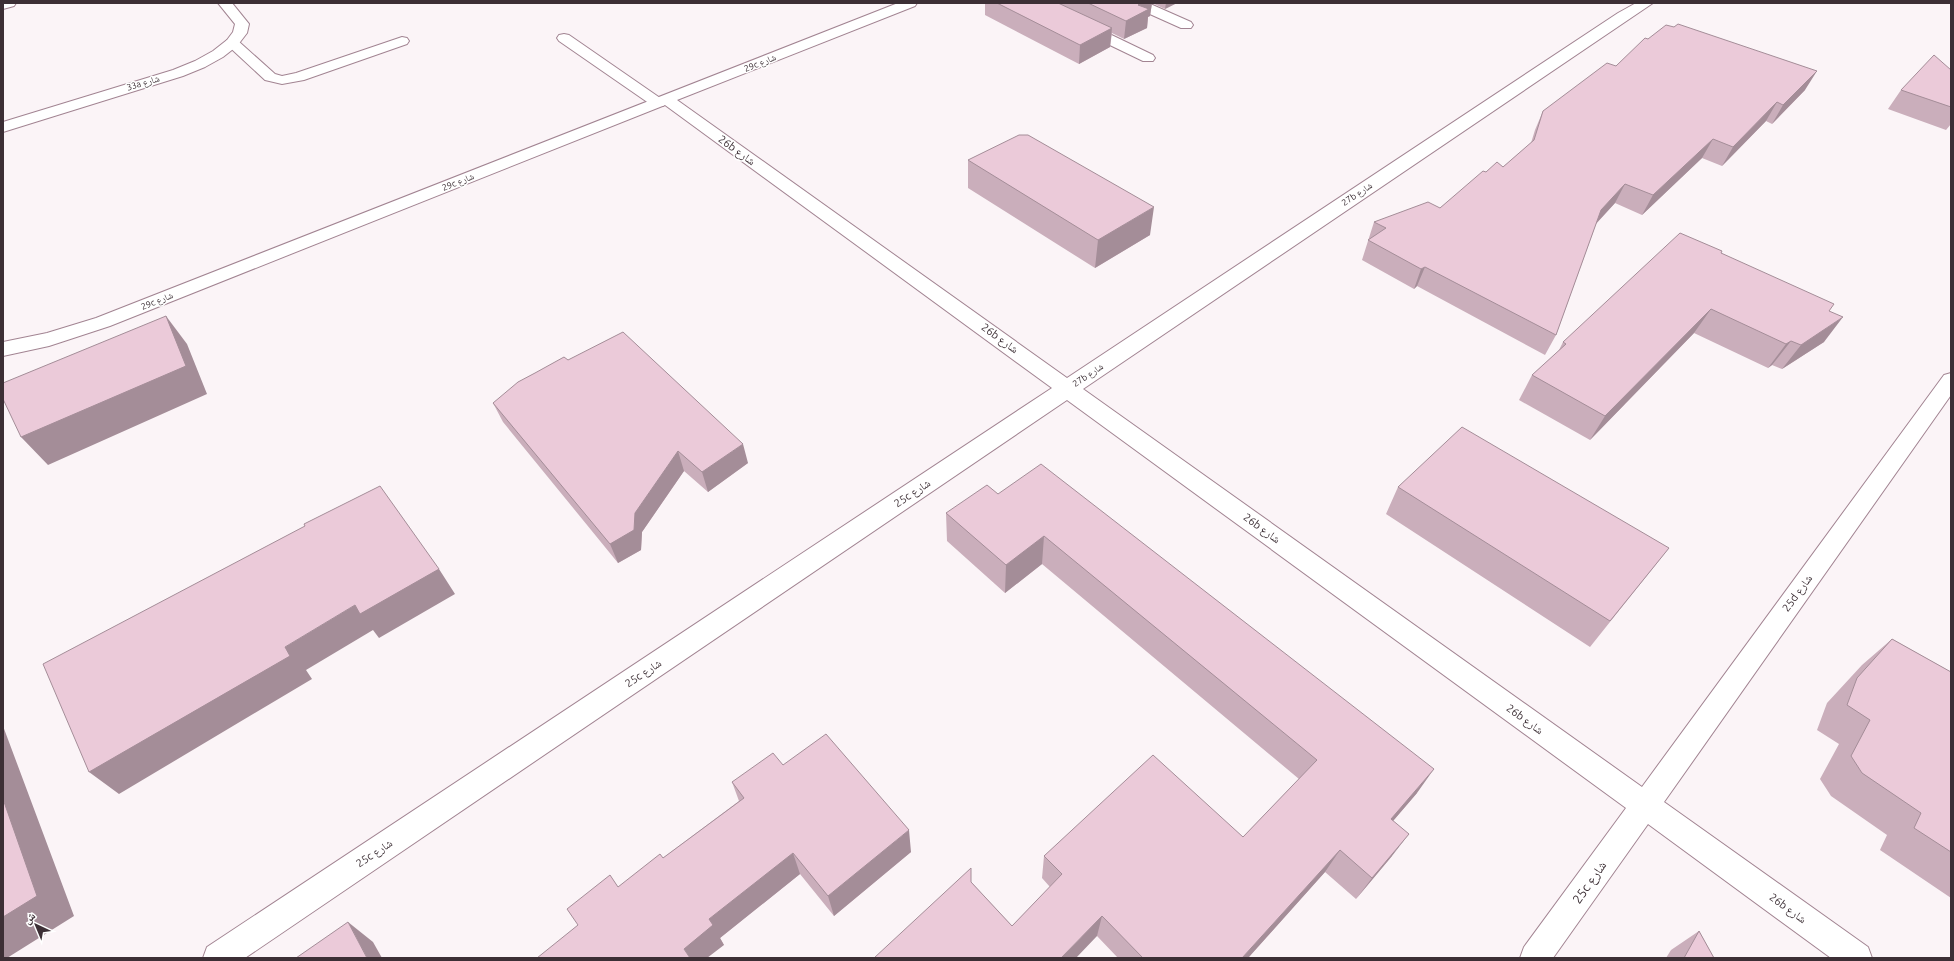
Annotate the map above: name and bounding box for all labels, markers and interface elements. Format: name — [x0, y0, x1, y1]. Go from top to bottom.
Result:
street label: 29c شارع — [743, 52, 778, 75]
street label: 33a شارع — [125, 73, 161, 94]
street label: 26b شارع — [716, 133, 758, 168]
street label: 29c شارع — [441, 171, 476, 194]
street label: 27b شارع — [1340, 180, 1375, 209]
street label: 29c شارع — [140, 290, 175, 313]
street label: 26b شارع — [979, 321, 1021, 356]
street label: 27b شارع — [1071, 361, 1106, 390]
street label: 25c شارع — [892, 477, 933, 510]
street label: 26b شارع — [1241, 511, 1283, 546]
street label: 25d شارع — [1780, 572, 1815, 614]
street label: 25c شارع — [623, 657, 664, 690]
street label: 26b شارع — [1504, 702, 1546, 737]
street label: 25c شارع — [354, 837, 395, 870]
street label: 25c شارع — [1569, 858, 1611, 908]
street label: 26b شارع — [1767, 891, 1809, 926]
north arrow — [16, 905, 56, 945]
text: ش — [21, 909, 39, 928]

